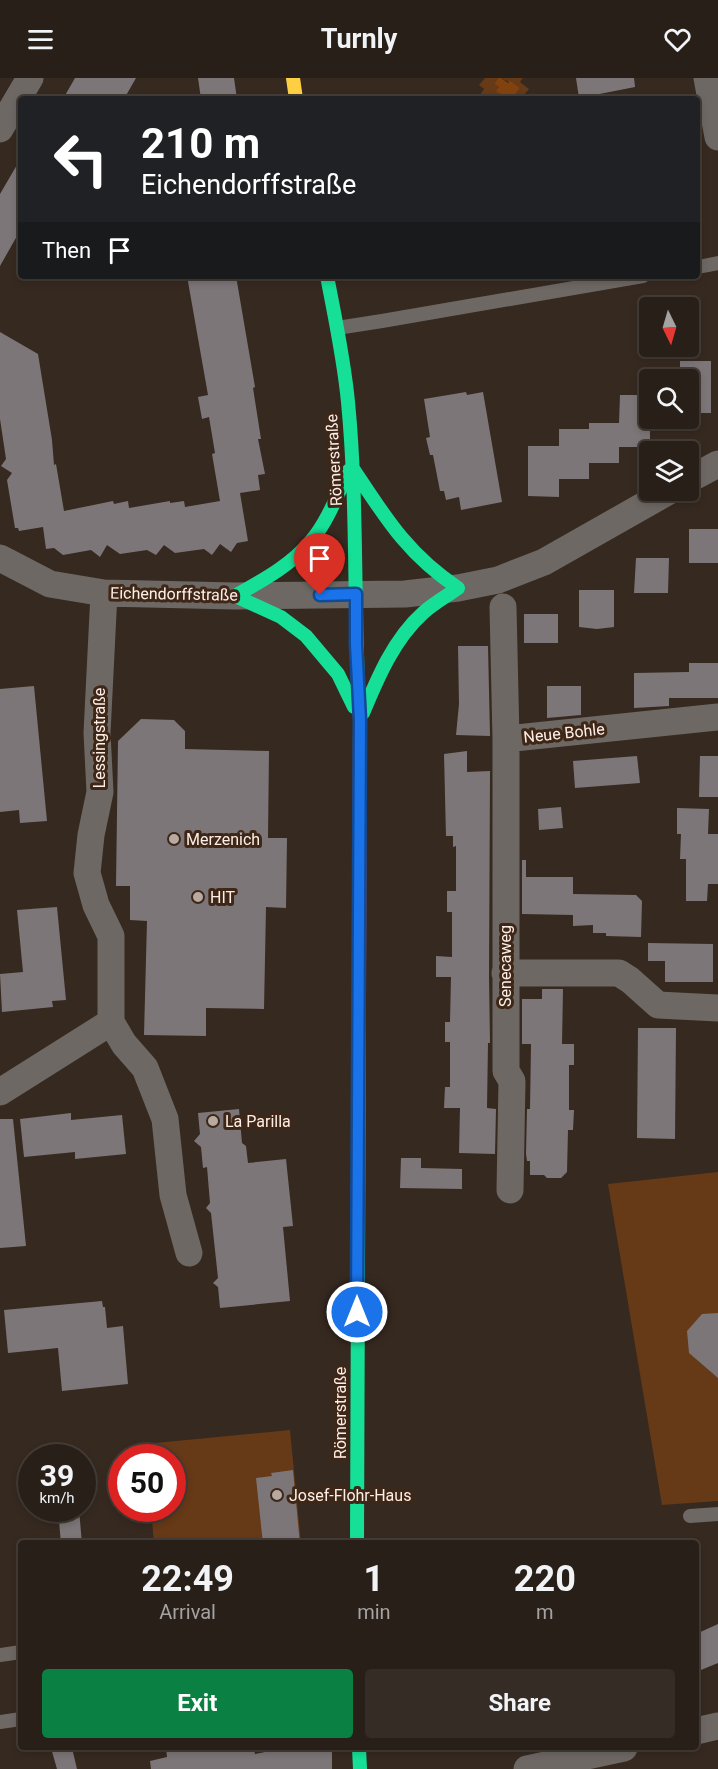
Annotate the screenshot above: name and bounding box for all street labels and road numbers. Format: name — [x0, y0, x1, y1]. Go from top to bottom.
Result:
street label: Römerstraße — [322, 413, 346, 507]
street label: Eichendorffstraße — [110, 583, 238, 605]
street label: Lessingstraße — [90, 688, 109, 788]
street label: Neue Bohle — [523, 719, 605, 747]
street label: Senecaweg — [496, 925, 515, 1007]
street label: Römerstraße — [331, 1367, 350, 1459]

